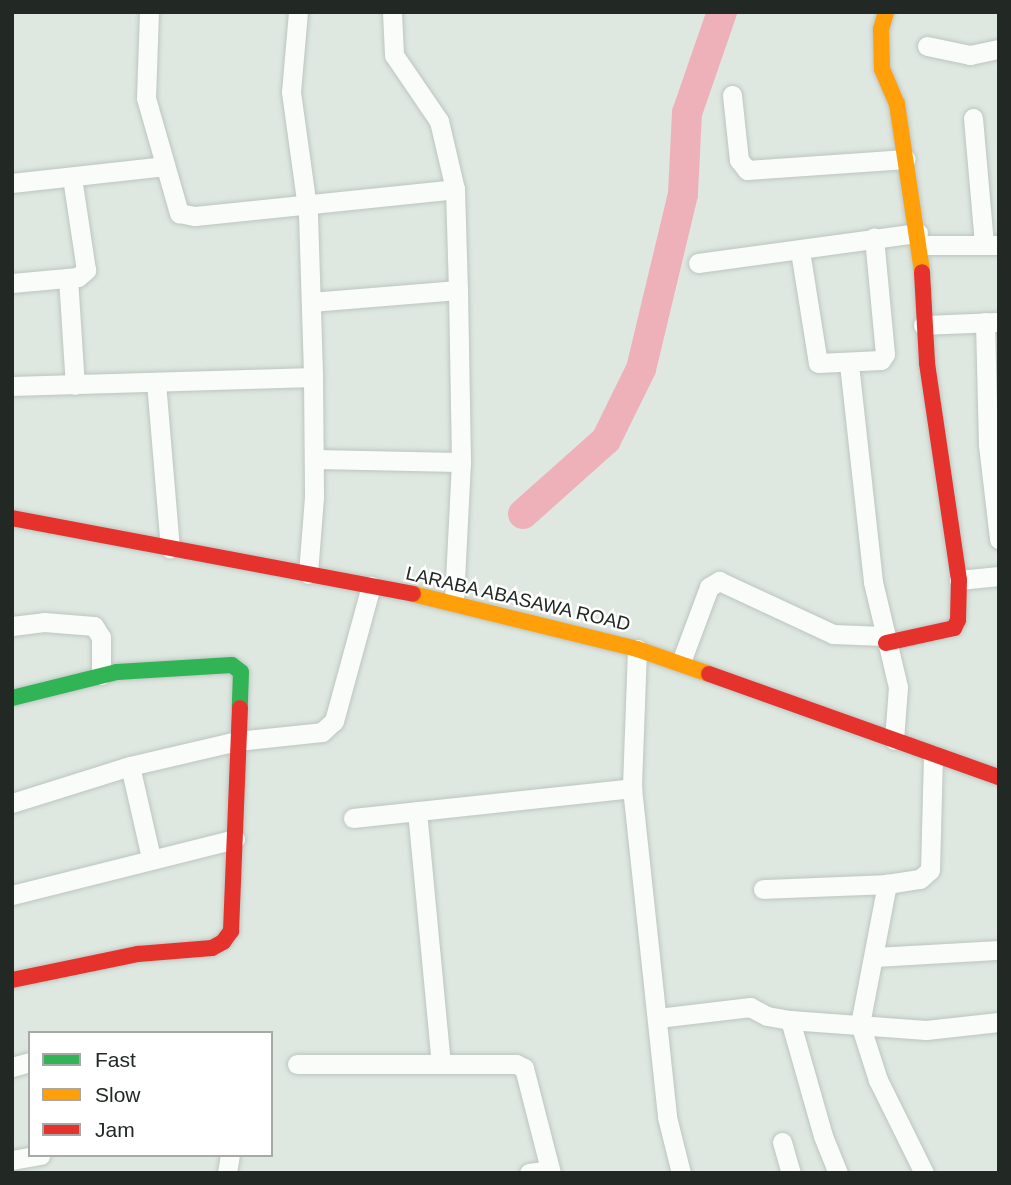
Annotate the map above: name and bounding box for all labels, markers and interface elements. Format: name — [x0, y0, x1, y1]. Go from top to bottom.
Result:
street label: LARABA ABASAWA ROAD — [402, 562, 634, 636]
legend — [28, 1031, 273, 1157]
text: Fast — [95, 1048, 136, 1071]
text: Slow — [95, 1083, 141, 1106]
text: Jam — [95, 1118, 135, 1141]

